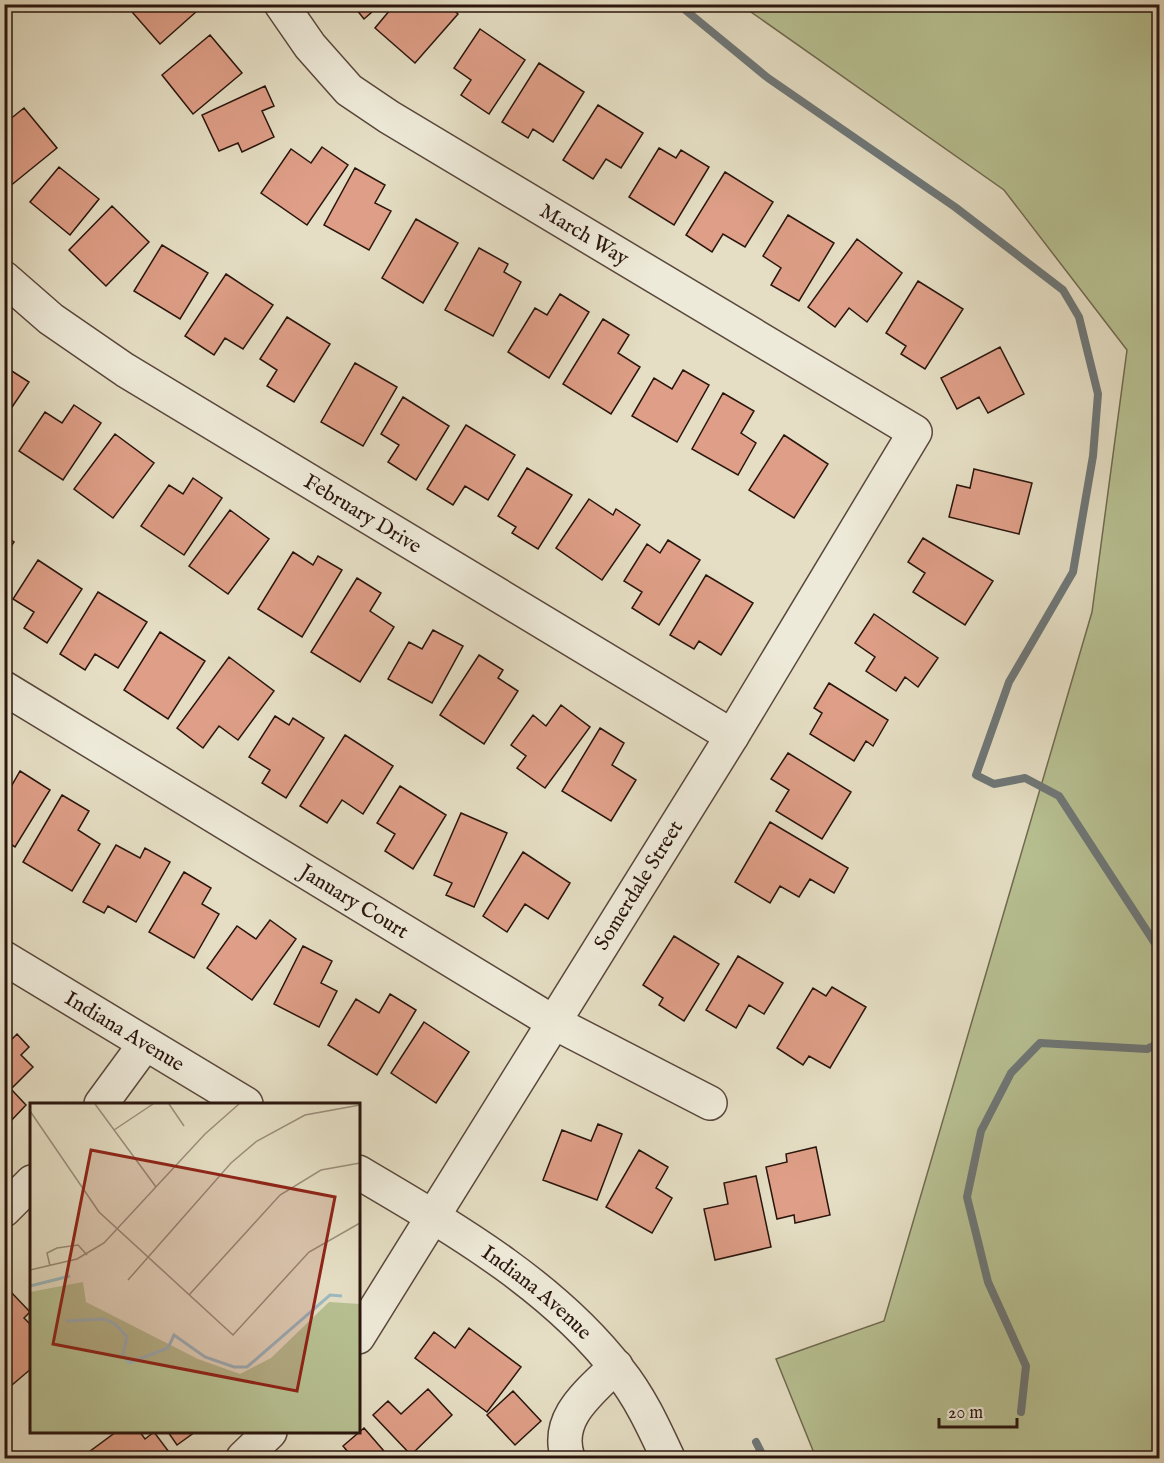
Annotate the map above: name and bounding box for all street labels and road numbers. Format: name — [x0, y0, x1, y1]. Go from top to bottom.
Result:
street label: March Way — [534, 198, 634, 273]
street label: February Drive — [298, 469, 426, 561]
street label: Somerdale Street — [589, 816, 690, 956]
street label: January Court — [292, 858, 413, 946]
street label: Indiana Avenue — [59, 986, 189, 1079]
street label: Indiana Avenue — [476, 1240, 597, 1346]

